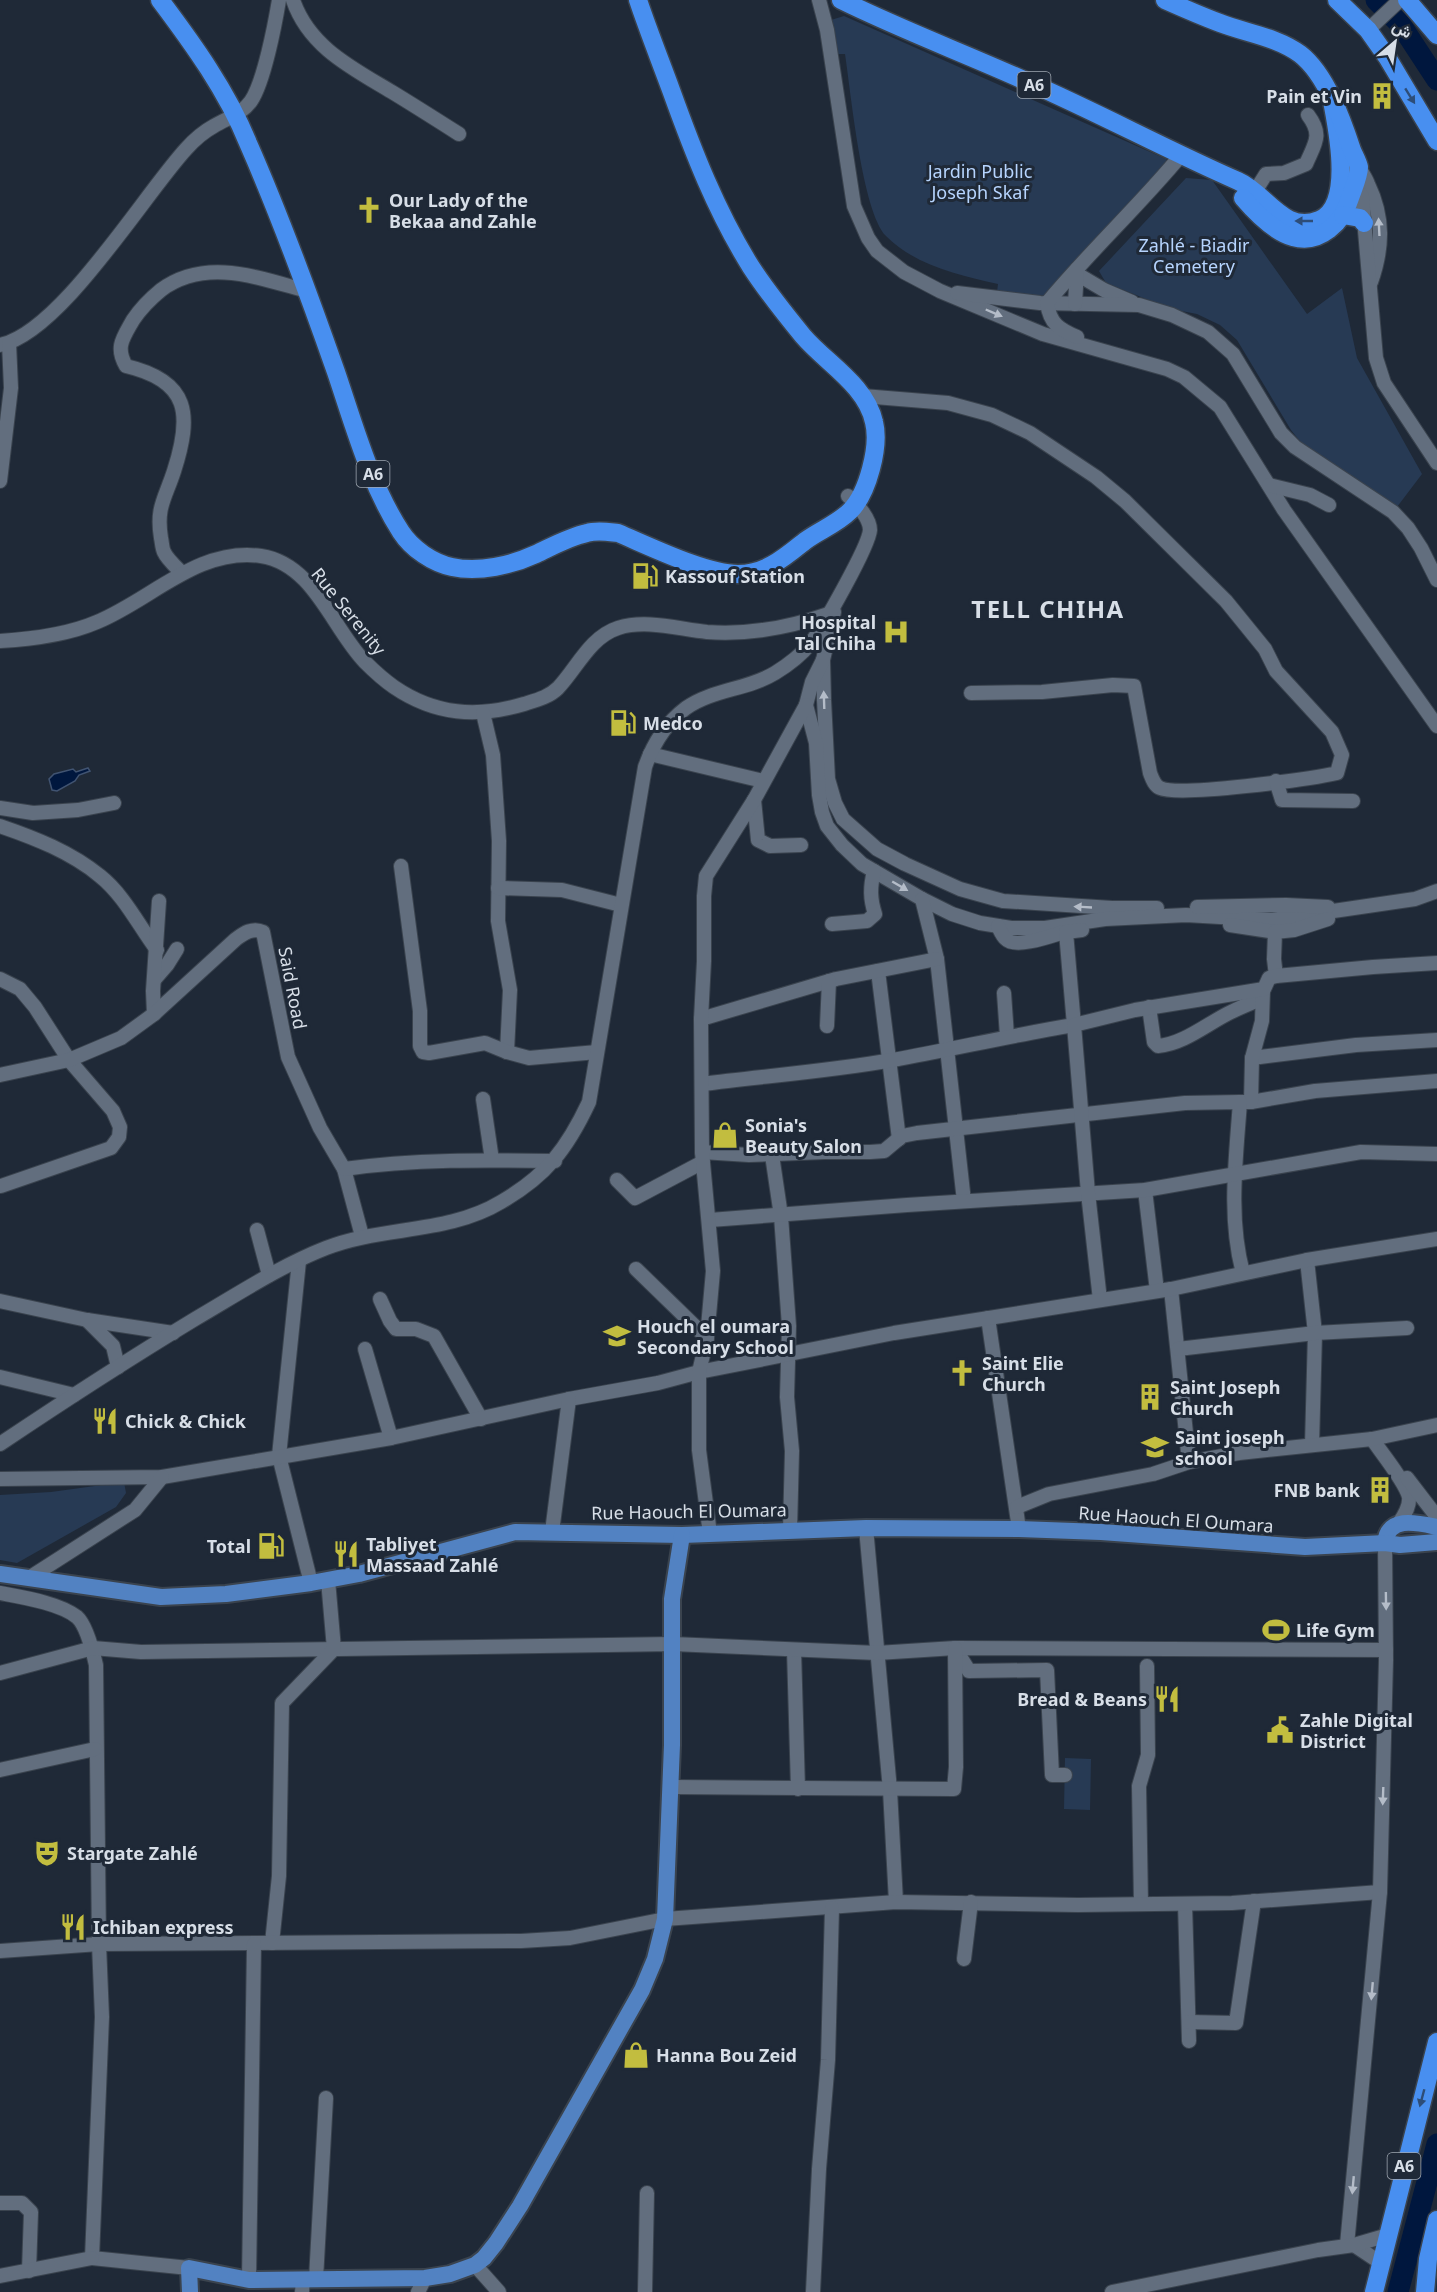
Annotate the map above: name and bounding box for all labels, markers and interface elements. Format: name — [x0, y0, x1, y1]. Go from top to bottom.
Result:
north arrow — [1365, 12, 1425, 72]
text: ش — [1389, 15, 1416, 43]
road number: A6 — [1018, 72, 1050, 98]
building icon: Pain et Vin — [1367, 81, 1397, 111]
place label: Pain et Vin — [1266, 84, 1362, 108]
one-way arrow — [1405, 88, 1416, 104]
park label: Jardin Public Joseph Skaf — [926, 159, 1033, 204]
place label: Our Lady of the Bekaa and Zahle — [389, 188, 537, 233]
church icon: Our Lady of the Bekaa and Zahle — [354, 195, 384, 225]
one-way arrow — [1295, 216, 1314, 226]
one-way arrow — [1374, 217, 1384, 236]
park label: Zahlé - Biadir Cemetery — [1138, 233, 1250, 278]
one-way arrow — [985, 309, 1003, 319]
road number: A6 — [356, 461, 389, 487]
fuel station icon: Kassouf Station — [630, 561, 660, 591]
street label: Rue Serenity — [306, 562, 392, 660]
place label: Kassouf Station — [665, 564, 805, 588]
district label: TELL CHIHA — [971, 592, 1125, 625]
place label: Hospital Tal Chiha — [795, 610, 876, 655]
hospital icon: Hospital Tal Chiha — [881, 617, 911, 647]
one-way arrow — [819, 691, 829, 710]
fuel station icon: Medco — [608, 708, 638, 738]
place label: Medco — [643, 711, 703, 735]
one-way arrow — [892, 881, 908, 892]
one-way arrow — [1073, 902, 1092, 912]
street label: Said Road — [273, 945, 313, 1031]
place label: Sonia's Beauty Salon — [745, 1113, 862, 1158]
shop icon: Sonia's Beauty Salon — [710, 1120, 740, 1150]
place label: Houch el oumara Secondary School — [637, 1314, 794, 1359]
school or university icon: Houch el oumara Secondary School — [602, 1321, 632, 1351]
place label: Saint Elie Church — [982, 1351, 1064, 1396]
church icon: Saint Elie Church — [947, 1358, 977, 1388]
place label: Saint Joseph Church — [1170, 1375, 1280, 1420]
building icon: Saint Joseph Church — [1135, 1382, 1165, 1412]
restaurant icon: Chick & Chick — [90, 1406, 120, 1436]
place label: Chick & Chick — [125, 1409, 247, 1433]
place label: Saint joseph school — [1175, 1425, 1285, 1470]
school or university icon: Saint joseph school — [1140, 1432, 1170, 1462]
building icon: FNB bank — [1365, 1475, 1395, 1505]
place label: FNB bank — [1274, 1478, 1361, 1502]
street label: Rue Haouch El Oumara — [591, 1497, 787, 1525]
street label: Rue Haouch El Oumara — [1078, 1500, 1274, 1538]
fuel station icon: Total — [256, 1531, 286, 1561]
place label: Tabliyet Massaad Zahlé — [366, 1532, 498, 1577]
place label: Total — [207, 1534, 251, 1558]
restaurant icon: Tabliyet Massaad Zahlé — [331, 1539, 361, 1569]
one-way arrow — [1381, 1592, 1391, 1611]
sports icon: Life Gym — [1261, 1615, 1291, 1645]
place label: Life Gym — [1296, 1618, 1375, 1642]
restaurant icon: Bread & Beans — [1152, 1684, 1182, 1714]
place label: Bread & Beans — [1017, 1687, 1147, 1711]
place label: Zahle Digital District — [1300, 1708, 1413, 1753]
public building icon: Zahle Digital District — [1265, 1715, 1295, 1745]
one-way arrow — [1378, 1786, 1388, 1805]
theatre icon: Stargate Zahlé — [32, 1838, 62, 1868]
place label: Stargate Zahlé — [67, 1841, 198, 1865]
restaurant icon: Ichiban express — [58, 1912, 88, 1942]
place label: Ichiban express — [93, 1915, 234, 1939]
one-way arrow — [1367, 1981, 1376, 2000]
shop icon: Hanna Bou Zeid — [621, 2040, 651, 2070]
place label: Hanna Bou Zeid — [656, 2043, 797, 2067]
one-way arrow — [1416, 2089, 1426, 2107]
road number: A6 — [1388, 2153, 1420, 2179]
one-way arrow — [1348, 2175, 1358, 2194]

